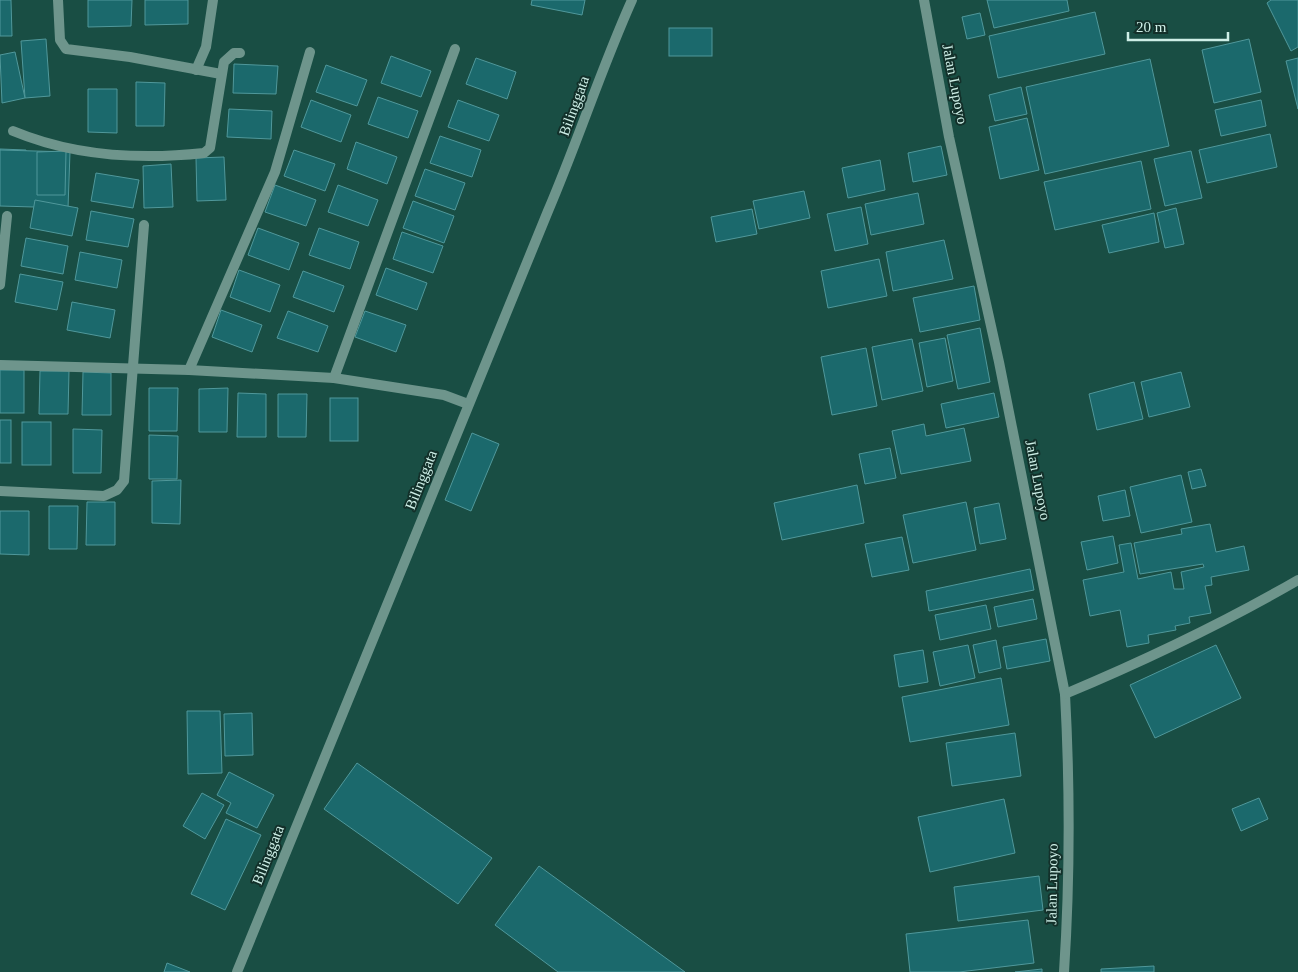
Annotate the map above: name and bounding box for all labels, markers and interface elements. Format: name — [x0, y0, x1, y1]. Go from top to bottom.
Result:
scale bar — [1128, 10, 1228, 42]
text: 20 m — [1136, 19, 1167, 35]
street label: Jalan Lupoyo — [939, 43, 971, 125]
street label: Bilinggata — [556, 74, 592, 138]
street label: Jalan Lupoyo — [1022, 439, 1054, 521]
street label: Bilinggata — [402, 448, 440, 512]
street label: Bilinggata — [249, 823, 287, 887]
street label: Jalan Lupoyo — [1043, 843, 1061, 925]

